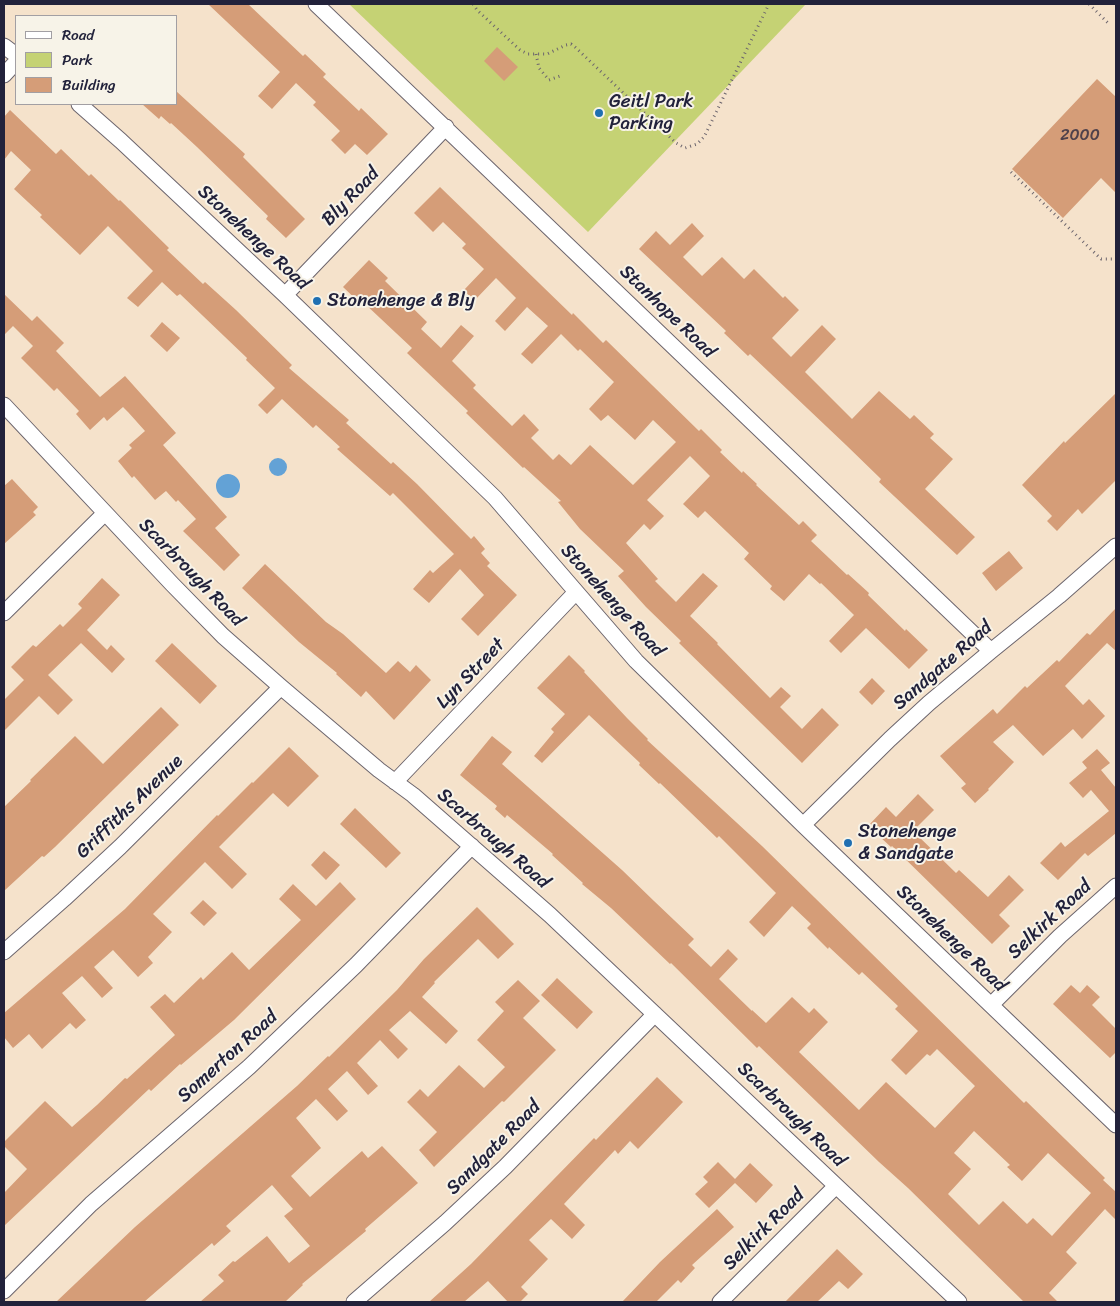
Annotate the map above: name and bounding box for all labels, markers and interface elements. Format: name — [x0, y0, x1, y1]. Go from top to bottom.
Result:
legend — [15, 15, 178, 105]
text: Road — [62, 22, 94, 48]
text: Park — [62, 47, 93, 73]
text: Building — [62, 72, 116, 98]
place label: Geitl Park Parking — [609, 91, 693, 135]
marker: Geitl Park Parking — [593, 107, 605, 119]
house number: 2000 — [1060, 126, 1100, 146]
street label: Bly Road — [317, 163, 385, 231]
street label: Stonehenge Road — [192, 180, 314, 296]
street label: Stanhope Road — [614, 261, 720, 363]
place label: Stonehenge & Bly — [327, 290, 475, 312]
marker: Stonehenge & Bly — [311, 295, 323, 307]
street label: Scarbrough Road — [134, 514, 248, 632]
street label: Stonehenge Road — [555, 540, 669, 662]
street label: Sandgate Road — [889, 617, 997, 715]
street label: Lyn Street — [432, 634, 510, 714]
street label: Griffiths Avenue — [72, 750, 188, 864]
street label: Scarbrough Road — [432, 784, 554, 894]
place label: Stonehenge & Sandgate — [858, 821, 957, 865]
marker: Stonehenge & Sandgate — [842, 837, 854, 849]
street label: Selkirk Road — [1003, 876, 1097, 964]
street label: Stonehenge Road — [891, 881, 1011, 997]
street label: Somerton Road — [173, 1006, 283, 1108]
street label: Scarbrough Road — [732, 1058, 850, 1172]
street label: Sandgate Road — [442, 1096, 546, 1200]
street label: Selkirk Road — [718, 1184, 810, 1276]

